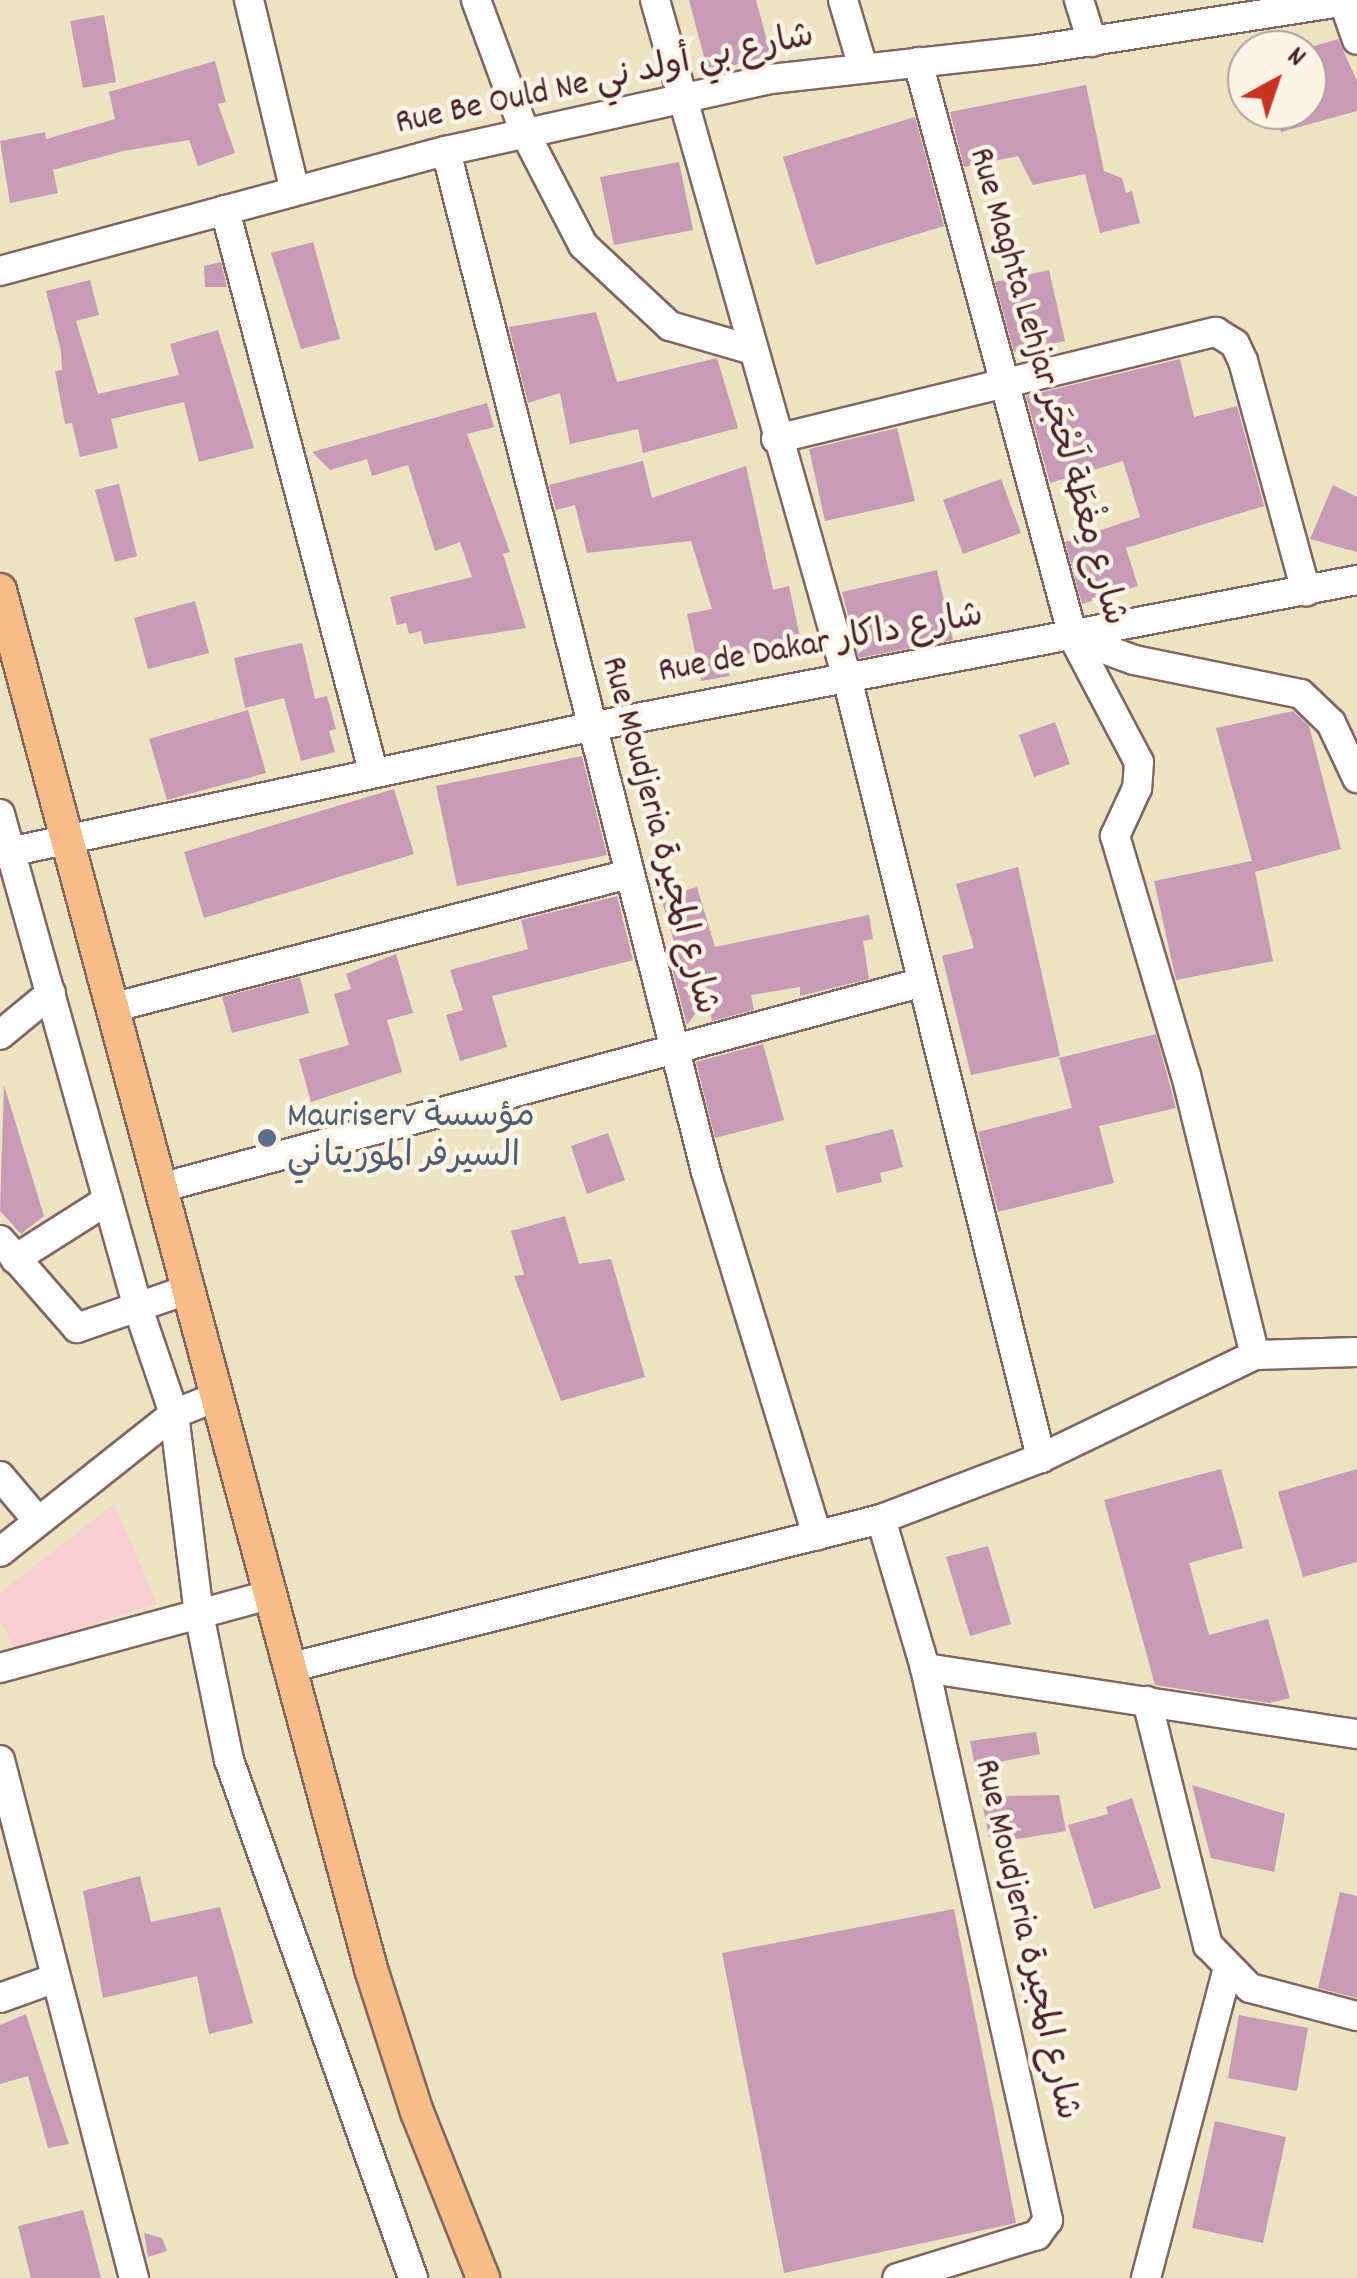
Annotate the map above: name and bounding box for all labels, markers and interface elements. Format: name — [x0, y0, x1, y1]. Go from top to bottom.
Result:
street label: Rue Be Ould Ne شارع بي أولد ني — [392, 16, 818, 146]
north arrow — [1227, 30, 1327, 130]
text: N — [1277, 39, 1313, 78]
street label: Rue Maghta Lehjar شارع مِغْطَة لَحْجَر — [958, 143, 1134, 631]
street label: Rue de Dakar شارع داكار — [655, 596, 987, 694]
street label: Rue Moudjeria شارع المجيرة — [590, 652, 726, 1020]
place label: Mauriserv مؤسسة السيرفر الموريتاني — [287, 1097, 535, 1179]
marker: Mauriserv مؤسسة السيرفر الموريتاني — [256, 1127, 278, 1149]
street label: Rue Moudjeria شارع المجيرة — [963, 1756, 1087, 2124]

